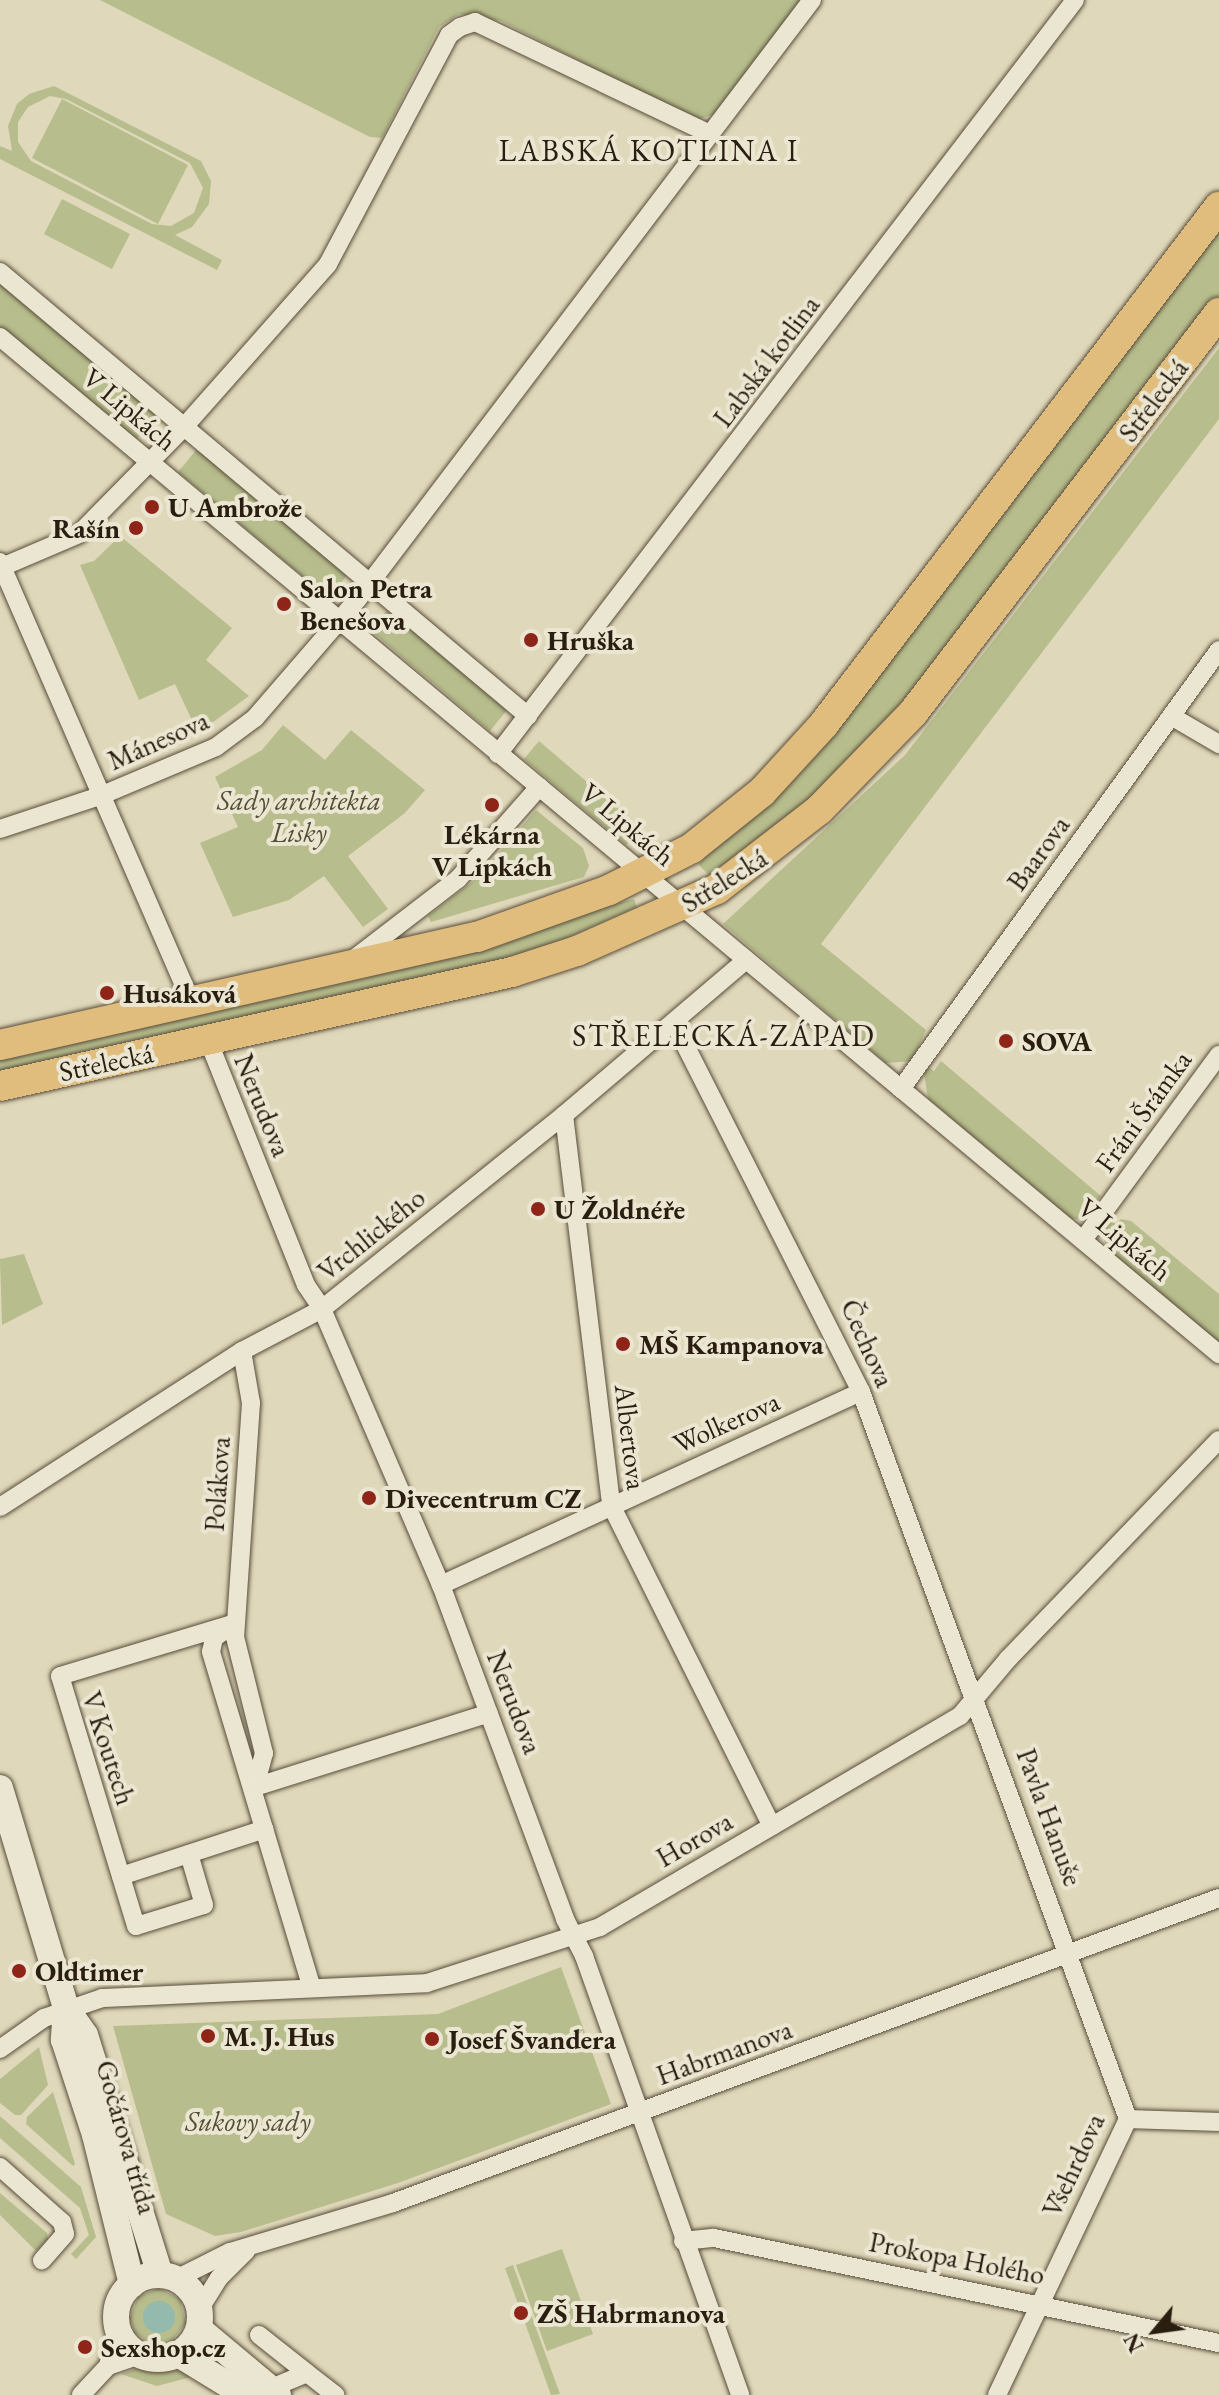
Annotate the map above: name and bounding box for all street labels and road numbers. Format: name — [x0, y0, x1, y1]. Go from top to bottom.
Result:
street label: Labská kotlina — [706, 289, 826, 433]
street label: Střelecká — [1111, 352, 1195, 448]
street label: V Lipkách — [76, 360, 184, 458]
street label: Mánesova — [102, 703, 214, 777]
street label: V Lipkách — [574, 775, 682, 873]
street label: Baarova — [1000, 809, 1076, 897]
street label: Střelecká — [675, 841, 773, 919]
street label: Střelecká — [56, 1036, 156, 1088]
street label: Fráni Šrámka — [1088, 1044, 1198, 1178]
street label: Nerudova — [227, 1049, 299, 1161]
street label: Vrchlického — [310, 1180, 432, 1288]
street label: V Lipkách — [1071, 1190, 1179, 1288]
street label: Čechova — [834, 1294, 902, 1392]
street label: Albertova — [608, 1382, 654, 1492]
street label: Wolkerova — [668, 1384, 784, 1460]
street label: Polákova — [197, 1435, 237, 1533]
street label: Nerudova — [480, 1646, 550, 1758]
street label: V Koutech — [75, 1687, 143, 1809]
street label: Pavla Hanuše — [1010, 1744, 1090, 1890]
street label: Horova — [650, 1804, 738, 1874]
street label: Habrmanova — [652, 2012, 796, 2092]
street label: Gočárova třída — [89, 2056, 165, 2218]
street label: Všehrdova — [1035, 2108, 1111, 2222]
street label: Prokopa Holého — [866, 2225, 1048, 2291]

